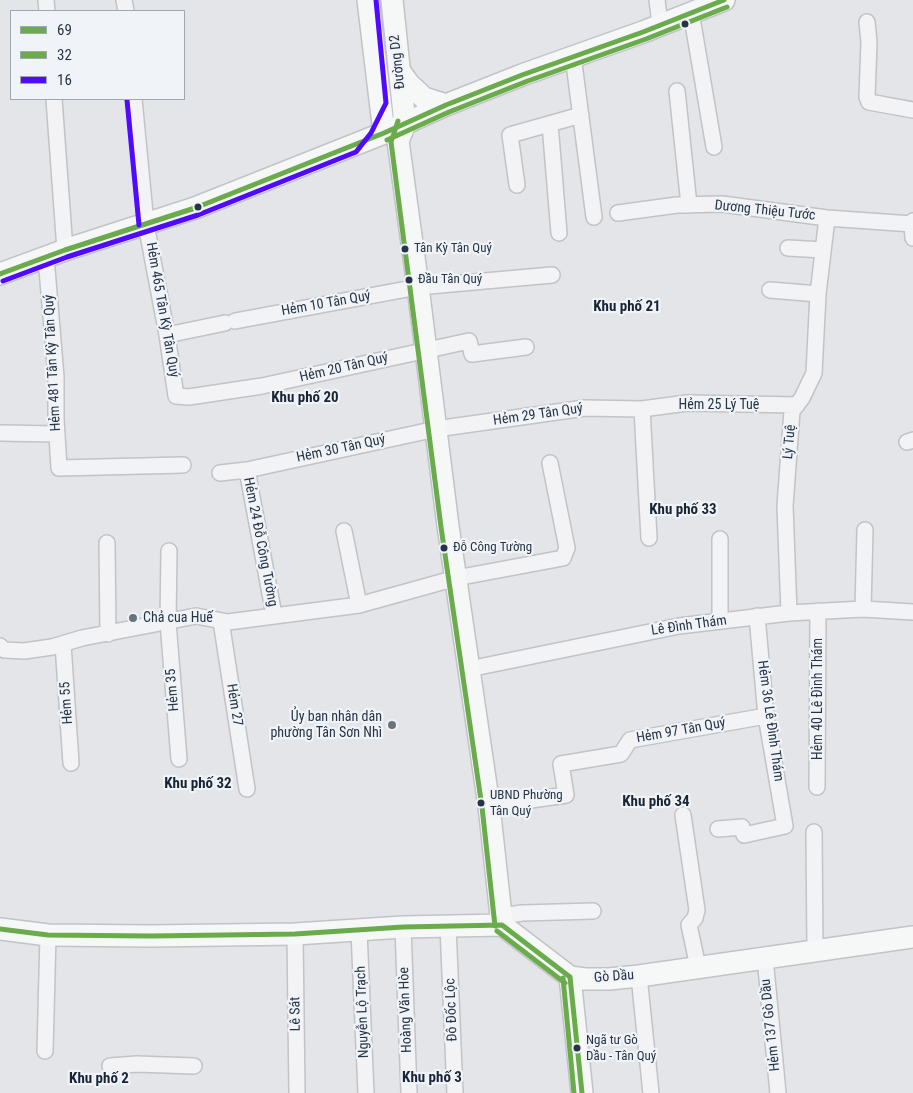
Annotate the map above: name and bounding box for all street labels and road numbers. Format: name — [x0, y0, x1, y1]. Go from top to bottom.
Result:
street label: Đường D2 — [387, 34, 409, 90]
street label: Dương Thiệu Tước — [714, 197, 816, 225]
street label: Hẻm 465 Tân Kỳ Tân Quý — [142, 241, 182, 379]
street label: Hẻm 10 Tân Quý — [280, 288, 372, 320]
street label: Hẻm 481 Tân Kỳ Tân Quý — [41, 294, 65, 432]
street label: Hẻm 20 Tân Quý — [298, 350, 390, 386]
street label: Hẻm 25 Lý Tuệ — [679, 397, 759, 413]
street label: Hẻm 29 Tân Quý — [492, 400, 584, 430]
street label: Lý Tuệ — [780, 424, 800, 460]
street label: Hẻm 30 Tân Quý — [295, 431, 387, 467]
street label: Hẻm 24 Đỗ Công Tường — [239, 476, 281, 608]
street label: Lê Đình Thám — [650, 612, 728, 640]
street label: Hẻm 40 Lê Đình Thám — [810, 638, 826, 760]
street label: Hẻm 36 Lê Đình Thám — [753, 659, 787, 783]
street label: Hẻm 35 — [163, 668, 183, 712]
street label: Hẻm 55 — [57, 681, 77, 725]
street label: Hẻm 27 — [222, 683, 246, 727]
street label: Hẻm 97 Tân Quý — [635, 715, 727, 747]
street label: Nguyễn Lộ Trạch — [353, 966, 373, 1058]
street label: Hoàng Văn Hòe — [396, 967, 416, 1053]
street label: Gò Dầu — [593, 967, 635, 987]
street label: Đô Đốc Lộc — [442, 978, 462, 1042]
street label: Hẻm 137 Gò Dầu — [758, 978, 784, 1072]
street label: Lê Sát — [287, 997, 305, 1031]

